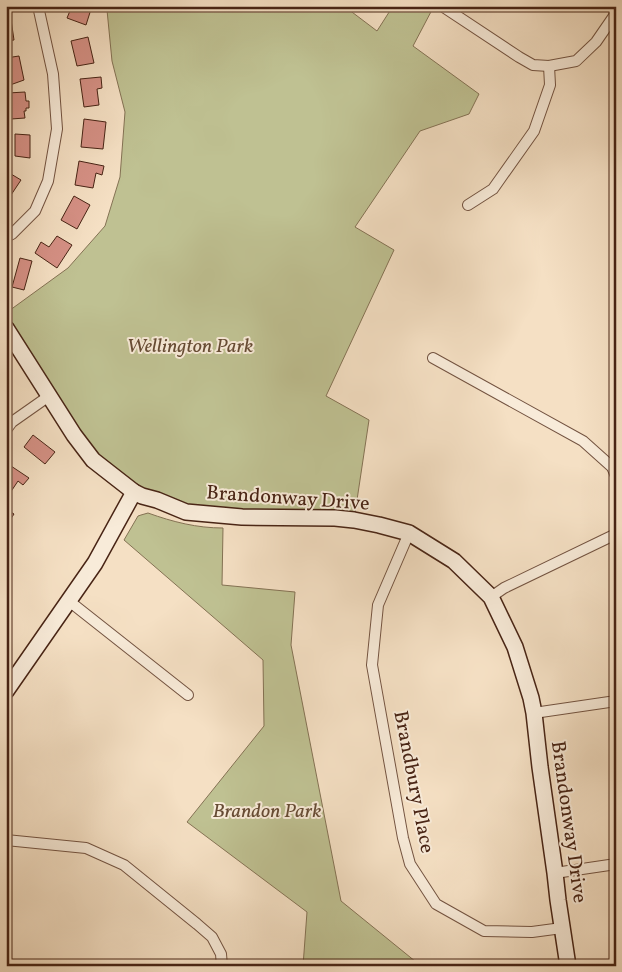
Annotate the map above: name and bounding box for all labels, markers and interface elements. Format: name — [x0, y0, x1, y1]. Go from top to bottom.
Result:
park label: Wellington Park — [127, 333, 253, 361]
street label: Brandonway Drive — [205, 479, 371, 519]
street label: Brandbury Place — [385, 708, 441, 856]
street label: Brandonway Drive — [543, 739, 593, 905]
park label: Brandon Park — [213, 798, 321, 826]

